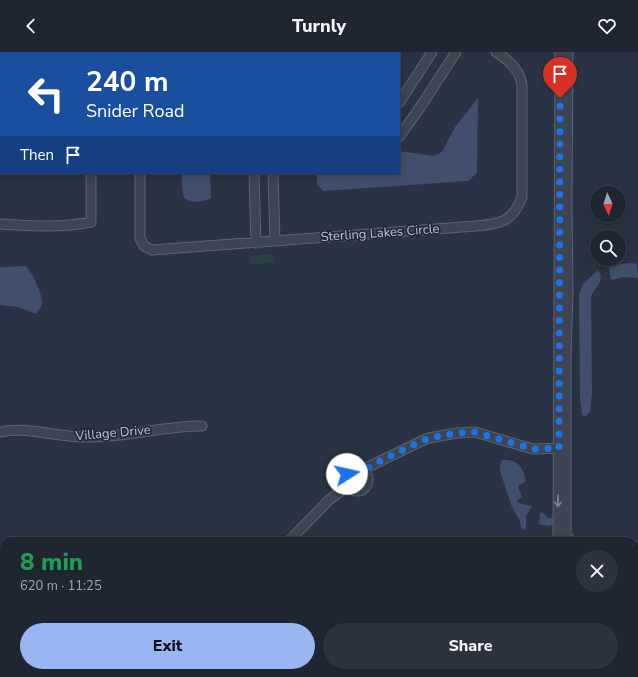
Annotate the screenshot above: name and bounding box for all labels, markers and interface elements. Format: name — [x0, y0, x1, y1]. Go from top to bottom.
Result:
text: Turnly — [292, 14, 346, 38]
icon: back — [20, 15, 42, 37]
icon: heart — [596, 15, 618, 37]
pin — [543, 57, 577, 98]
text: 240 m — [86, 63, 169, 101]
icon: arrive — [549, 63, 571, 85]
icon: left — [20, 68, 72, 120]
text: Snider Road — [86, 99, 185, 123]
icon: arrive — [62, 144, 84, 166]
text: Then — [20, 145, 54, 165]
north arrow — [590, 186, 626, 222]
map controls — [590, 186, 626, 266]
street label: Sterling Lakes Circle — [320, 220, 440, 246]
button: search — [590, 230, 626, 266]
street label: Village Drive — [74, 421, 151, 445]
position arrow — [326, 453, 368, 495]
one-way arrow — [555, 494, 562, 507]
text: 8 min — [20, 546, 83, 578]
button: close — [576, 550, 618, 592]
text: 620 m · 11:25 — [20, 577, 102, 595]
button: Exit — [20, 623, 315, 669]
button: Share — [323, 623, 618, 669]

